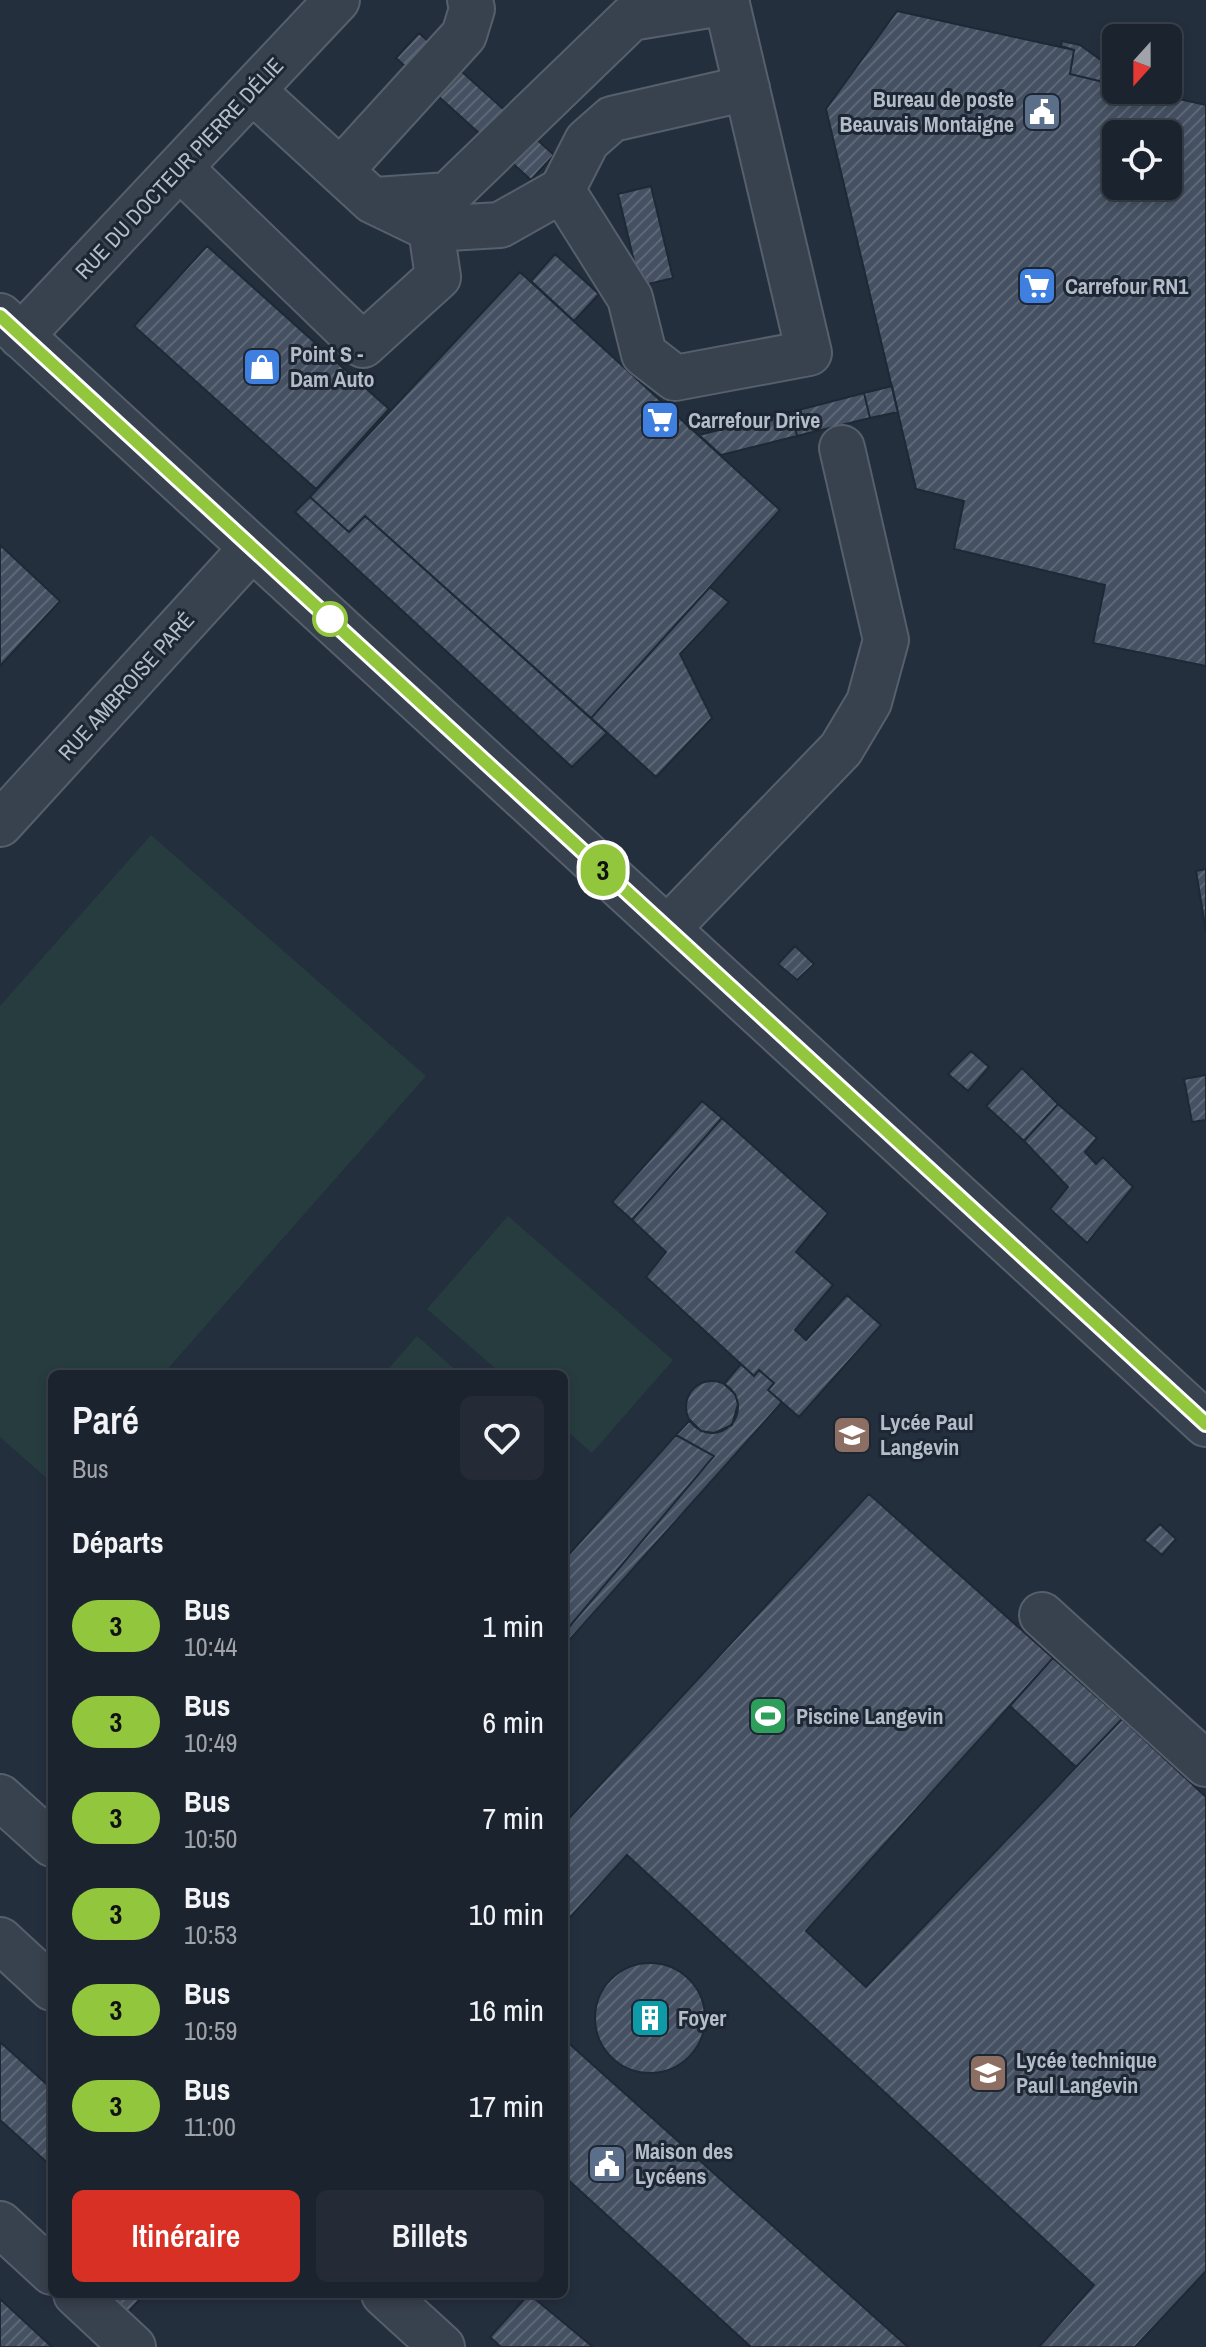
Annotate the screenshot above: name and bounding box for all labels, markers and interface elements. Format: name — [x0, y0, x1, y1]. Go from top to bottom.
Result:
north arrow — [1102, 24, 1182, 104]
map controls — [1102, 24, 1182, 200]
street label: RUE DU DOCTEUR PIERRE DÉLIE — [68, 51, 290, 285]
place label: Bureau de poste Beauvais Montaigne — [840, 84, 1014, 139]
public building icon: Bureau de poste Beauvais Montaigne — [1021, 91, 1063, 133]
button: locate — [1102, 120, 1182, 200]
supermarket icon: Carrefour RN1 — [1016, 265, 1058, 307]
place label: Carrefour RN1 — [1065, 271, 1189, 301]
place label: Point S - Dam Auto — [290, 339, 375, 394]
shop icon: Point S - Dam Auto — [241, 346, 283, 388]
supermarket icon: Carrefour Drive — [639, 399, 681, 441]
place label: Carrefour Drive — [688, 405, 820, 435]
unlabelled marker — [313, 602, 347, 636]
street label: RUE AMBROISE PARÉ — [51, 605, 201, 767]
line badge: 3 — [577, 844, 629, 896]
text: 3 — [597, 851, 609, 889]
text: Paré — [72, 1395, 139, 1446]
button: heart — [460, 1396, 544, 1480]
place label: Lycée Paul Langevin — [880, 1407, 974, 1462]
school or university icon: Lycée Paul Langevin — [831, 1414, 873, 1456]
text: Bus — [72, 1451, 109, 1486]
text: Départs — [72, 1522, 164, 1562]
text: Bus — [184, 1589, 230, 1629]
text: 1 min — [482, 1606, 544, 1646]
text: 3 — [110, 1607, 122, 1645]
text: 10:44 — [184, 1629, 237, 1664]
text: Bus — [184, 1685, 230, 1725]
sports icon: Piscine Langevin — [747, 1695, 789, 1737]
place label: Piscine Langevin — [796, 1701, 943, 1731]
text: 6 min — [482, 1702, 544, 1742]
text: 3 — [110, 1703, 122, 1741]
text: 10:49 — [184, 1725, 237, 1760]
text: Bus — [184, 1781, 230, 1821]
text: 7 min — [482, 1798, 544, 1838]
text: 3 — [110, 1799, 122, 1837]
text: 10:50 — [184, 1821, 237, 1856]
text: Bus — [184, 1877, 230, 1917]
text: 10 min — [469, 1894, 544, 1934]
text: 3 — [110, 1895, 122, 1933]
text: 10:53 — [184, 1917, 237, 1952]
text: Bus — [184, 1973, 230, 2013]
text: 16 min — [469, 1990, 544, 2030]
text: 3 — [110, 1991, 122, 2029]
building icon: Foyer — [629, 1997, 671, 2039]
place label: Foyer — [678, 2003, 726, 2033]
text: 10:59 — [184, 2013, 237, 2048]
place label: Lycée technique Paul Langevin — [1016, 2045, 1157, 2100]
school or university icon: Lycée technique Paul Langevin — [967, 2052, 1009, 2094]
text: Bus — [184, 2069, 230, 2109]
text: 17 min — [469, 2086, 544, 2126]
text: 3 — [110, 2087, 122, 2125]
text: 11:00 — [184, 2109, 236, 2144]
place label: Maison des Lycéens — [635, 2136, 733, 2191]
public building icon: Maison des Lycéens — [586, 2143, 628, 2185]
button: Itinéraire — [72, 2190, 300, 2282]
button: Billets — [316, 2190, 544, 2282]

